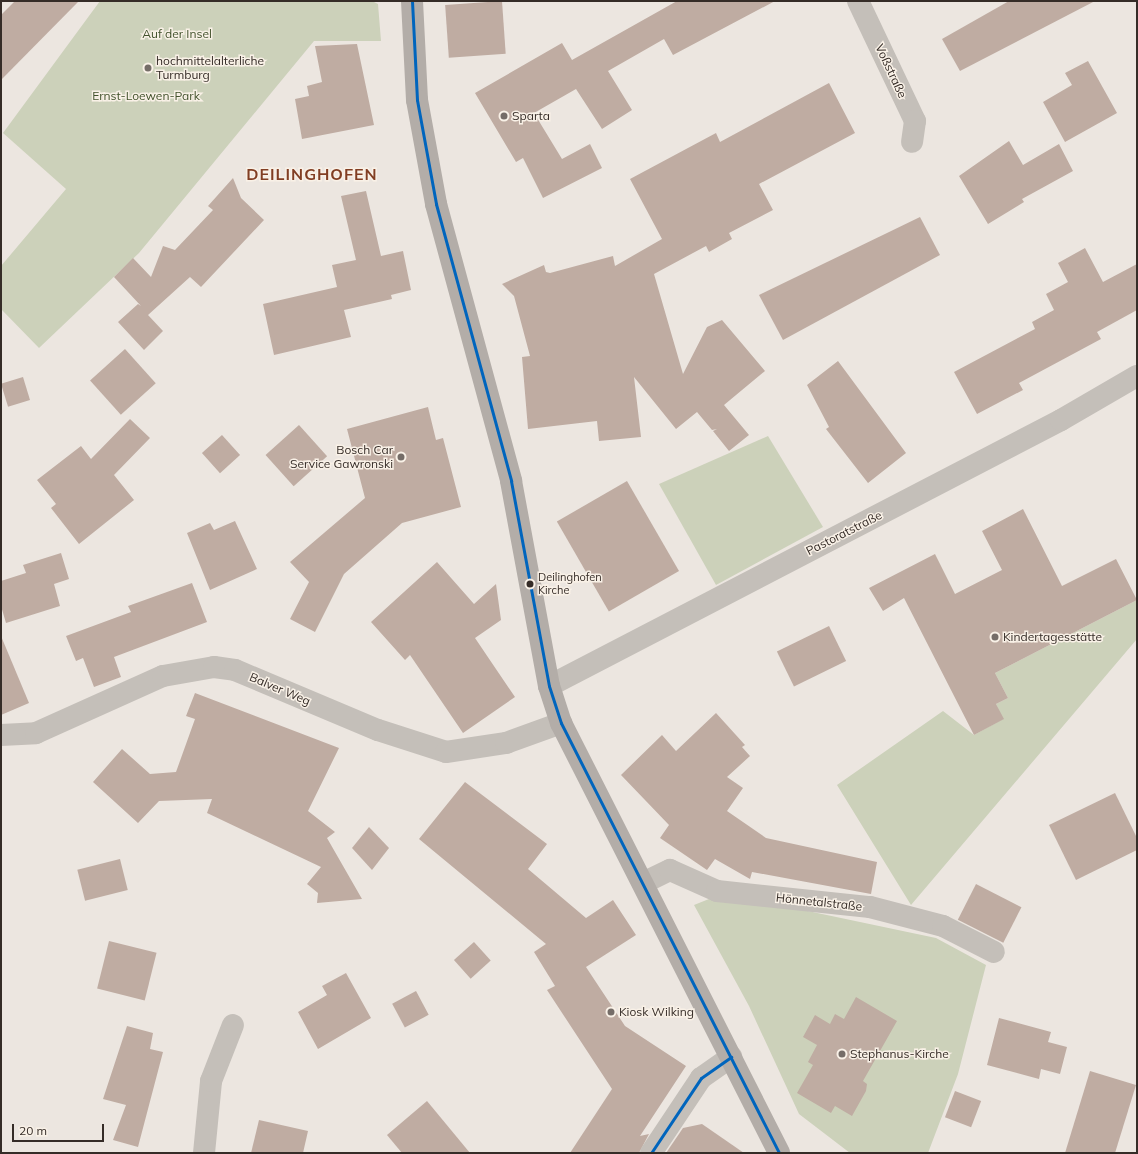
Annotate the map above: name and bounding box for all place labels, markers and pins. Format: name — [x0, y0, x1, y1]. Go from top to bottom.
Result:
place label: hochmittelalterliche Turmburg — [156, 54, 264, 82]
marker: hochmittelalterliche Turmburg — [143, 63, 153, 73]
place label: Sparta — [512, 109, 550, 123]
marker: Sparta — [499, 111, 509, 121]
place label: Bosch Car Service Gawronski — [290, 443, 393, 471]
marker: Bosch Car Service Gawronski — [396, 452, 406, 462]
place label: Deilinghofen Kirche — [538, 571, 602, 597]
marker: Deilinghofen Kirche — [525, 579, 535, 589]
place label: Kindertagesstätte — [1003, 630, 1102, 644]
marker: Kindertagesstätte — [990, 632, 1000, 642]
place label: Kiosk Wilking — [619, 1005, 694, 1019]
marker: Kiosk Wilking — [606, 1007, 616, 1017]
place label: Stephanus-Kirche — [850, 1047, 949, 1061]
marker: Stephanus-Kirche — [837, 1049, 847, 1059]

